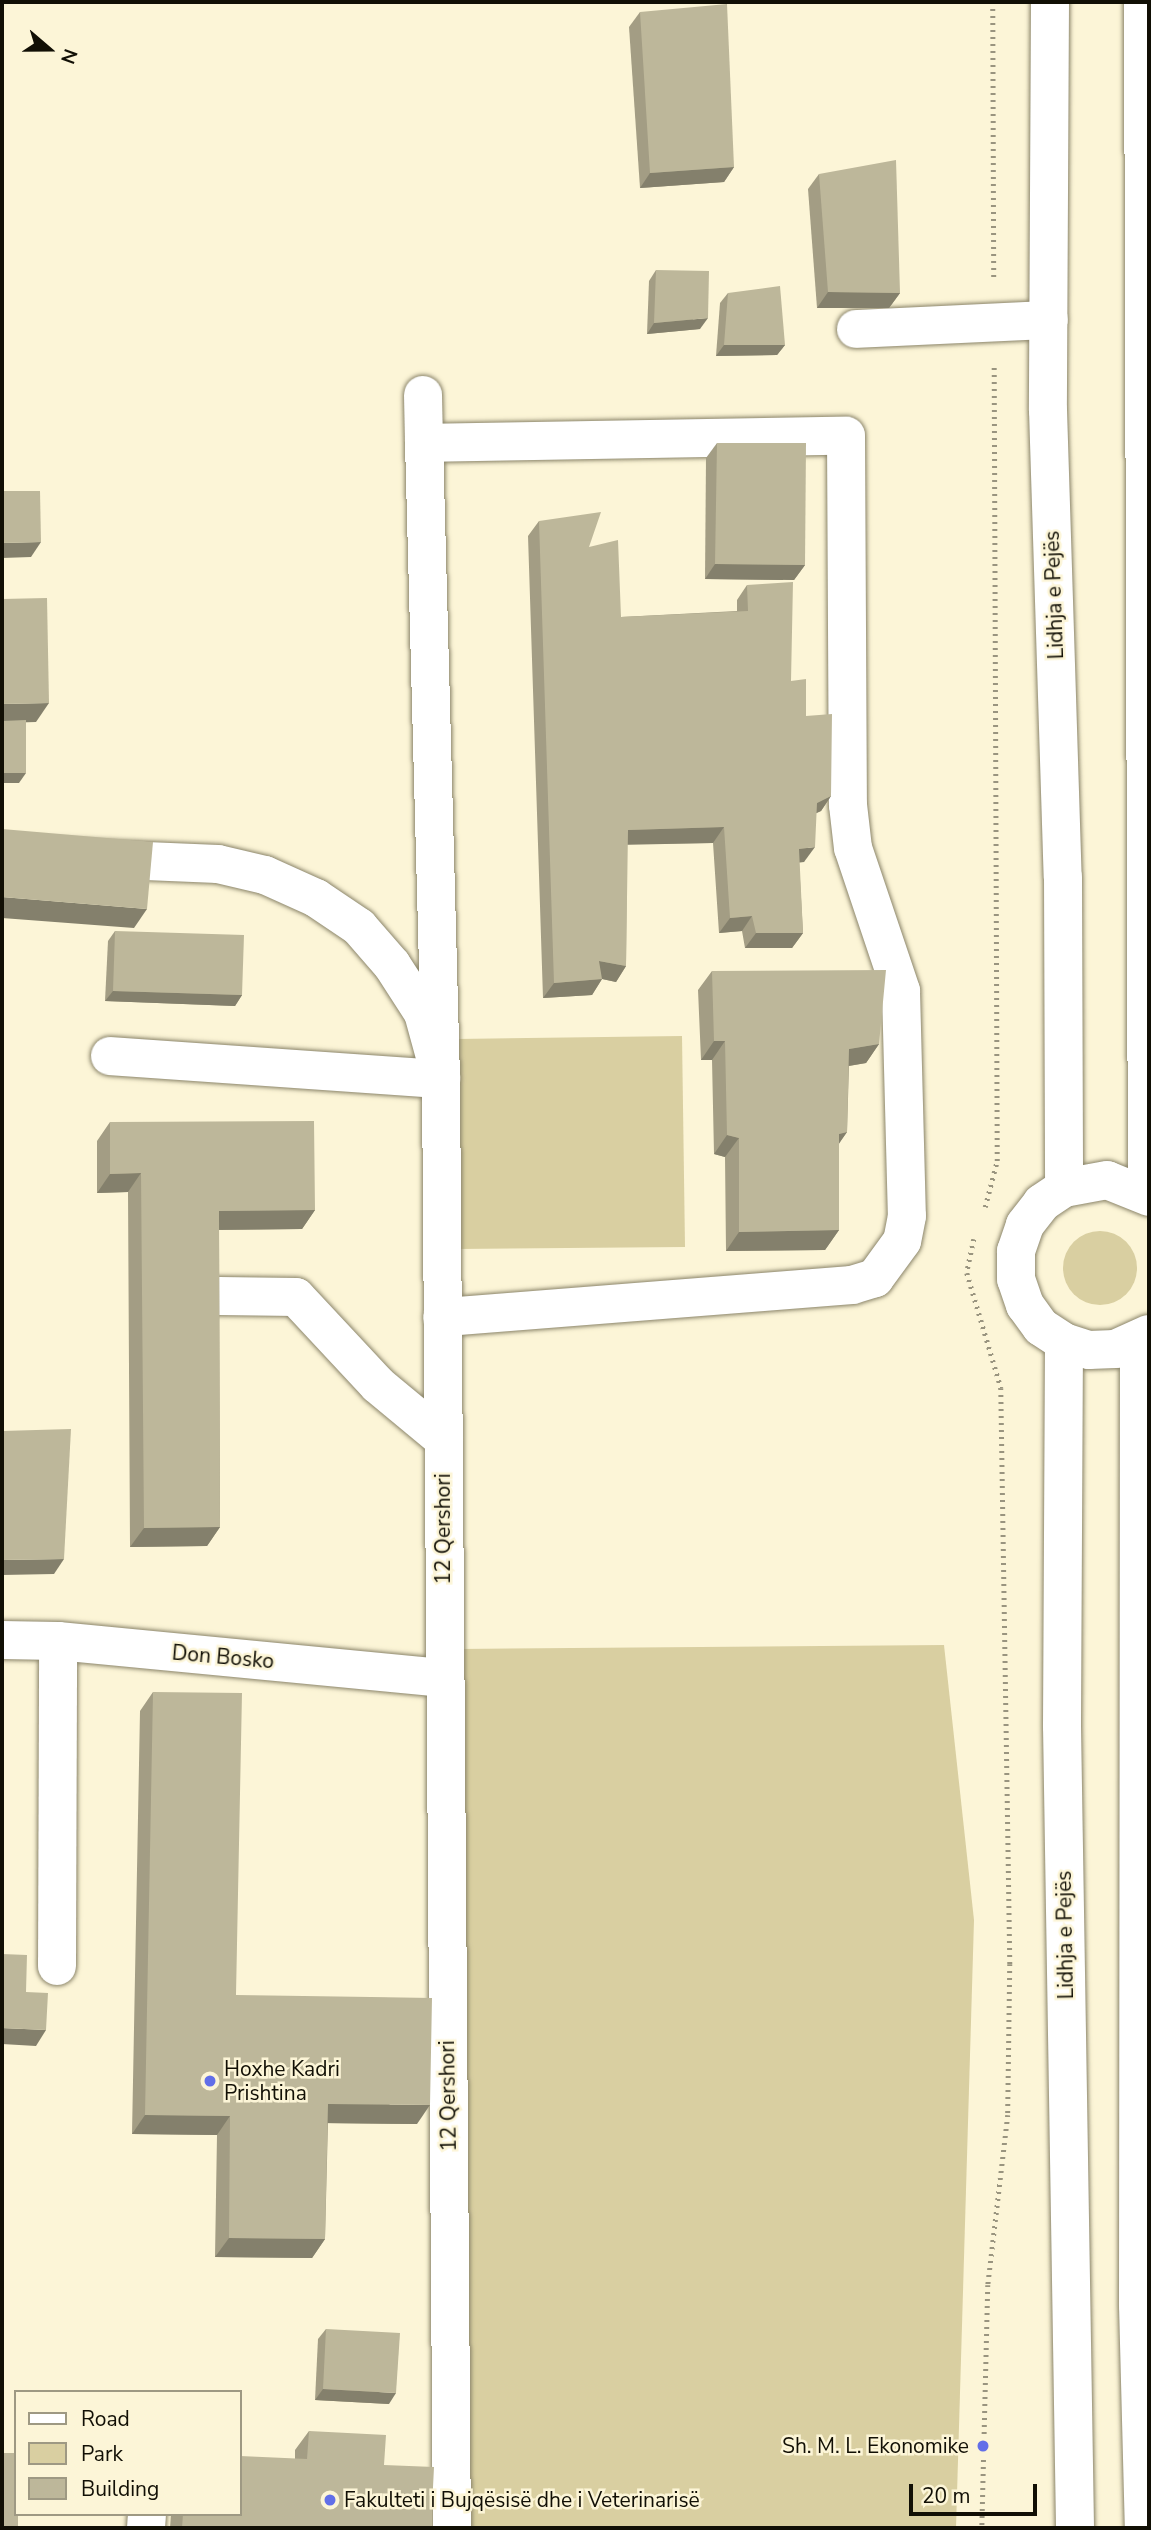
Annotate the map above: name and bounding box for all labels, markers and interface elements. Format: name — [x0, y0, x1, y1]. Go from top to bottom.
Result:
north arrow — [14, 14, 84, 84]
text: N — [54, 45, 83, 67]
street label: Lidhja e Pejës — [1039, 530, 1069, 660]
street label: 12 Qershori — [430, 1473, 456, 1585]
street label: Don Bosko — [171, 1640, 275, 1674]
street label: Lidhja e Pejës — [1051, 1870, 1079, 2000]
street label: 12 Qershori — [434, 2040, 462, 2152]
place label: Hoxhe Kadri Prishtina — [224, 2056, 340, 2106]
marker: Hoxhe Kadri Prishtina — [202, 2073, 218, 2089]
legend — [14, 2390, 242, 2516]
text: Road — [81, 2405, 130, 2433]
place label: Sh. M. L. Ekonomike — [782, 2433, 969, 2459]
marker: Sh. M. L. Ekonomike — [975, 2438, 991, 2454]
text: Park — [81, 2440, 123, 2468]
scale bar — [913, 2470, 1041, 2514]
text: Building — [81, 2475, 159, 2503]
text: 20 m — [922, 2482, 971, 2510]
place label: Fakulteti i Bujqësisë dhe i Veterinarisë — [344, 2487, 700, 2513]
marker: Fakulteti i Bujqësisë dhe i Veterinarisë — [322, 2492, 338, 2508]

